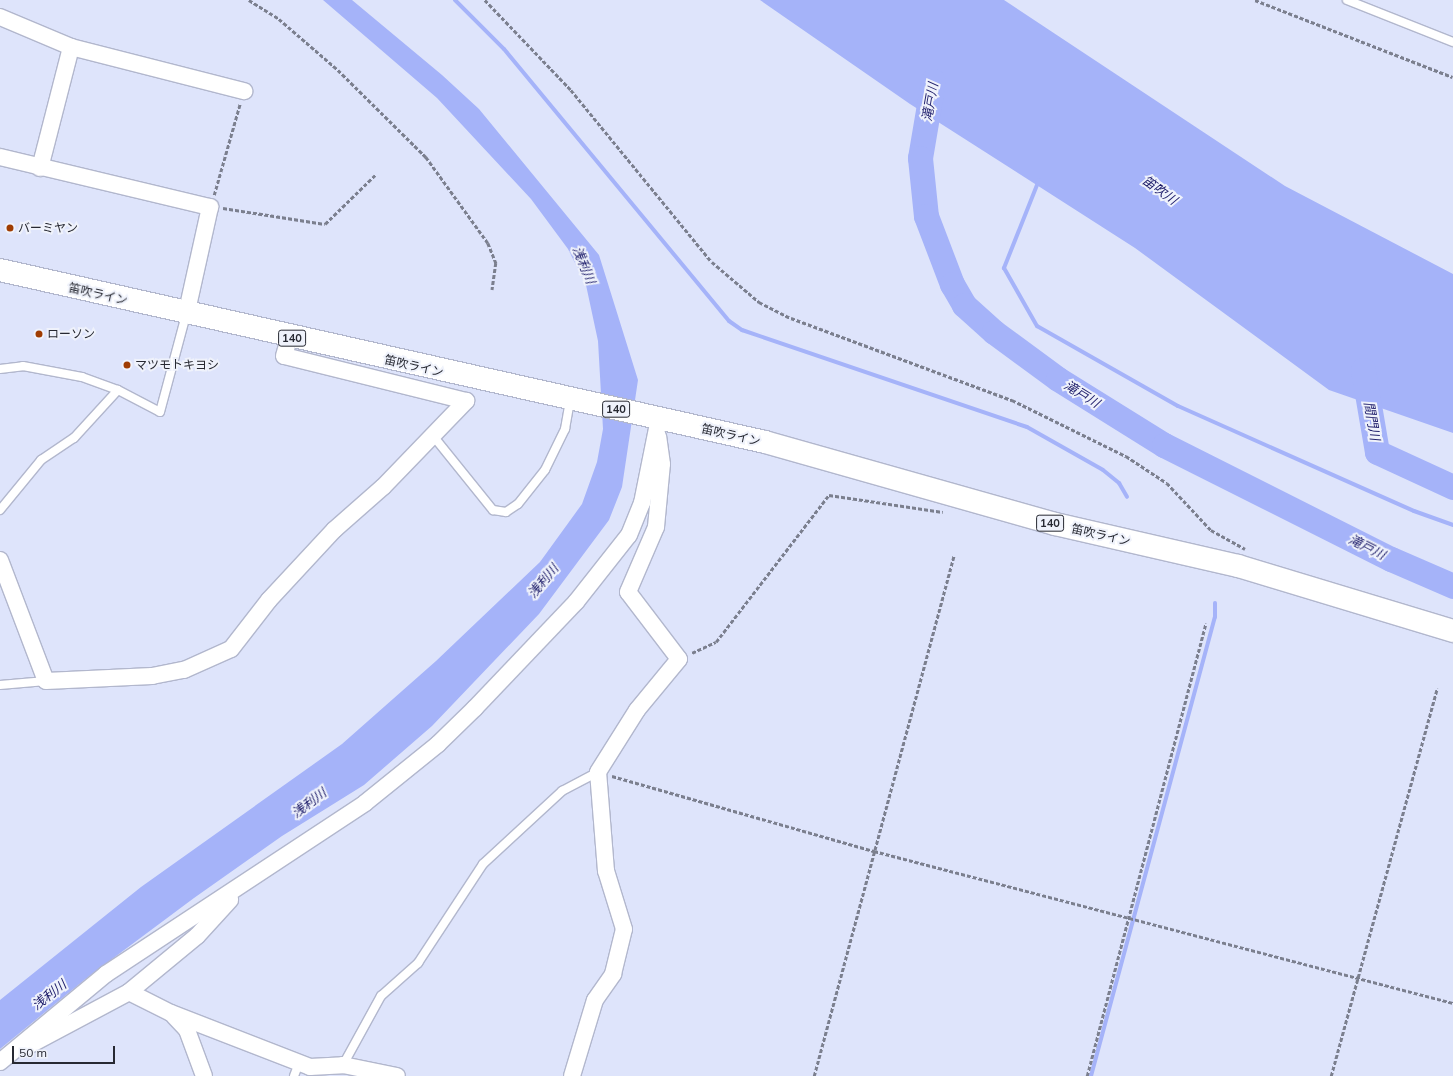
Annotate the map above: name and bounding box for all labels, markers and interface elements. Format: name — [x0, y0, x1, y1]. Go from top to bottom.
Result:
water label: 滝戸川 — [919, 81, 941, 123]
water label: 笛吹川 — [1140, 172, 1180, 208]
place label: バーミヤン — [18, 221, 78, 235]
marker: バーミヤン — [5, 223, 15, 233]
water label: 浅利川 — [569, 244, 599, 286]
street label: 笛吹ライン — [67, 280, 129, 308]
place label: ローソン — [47, 327, 95, 341]
marker: ローソン — [34, 329, 44, 339]
road number: 140 — [278, 329, 306, 347]
street label: 笛吹ライン — [383, 352, 445, 380]
place label: マツモトキヨシ — [135, 358, 219, 372]
marker: マツモトキヨシ — [122, 360, 132, 370]
water label: 滝戸川 — [1061, 377, 1103, 411]
road number: 140 — [602, 400, 630, 418]
water label: 間門川 — [1361, 400, 1383, 442]
street label: 笛吹ライン — [700, 421, 762, 449]
road number: 140 — [1036, 514, 1064, 532]
street label: 笛吹ライン — [1070, 521, 1132, 549]
water label: 滝戸川 — [1346, 531, 1388, 563]
water label: 浅利川 — [524, 561, 562, 601]
water label: 浅利川 — [289, 785, 329, 821]
water label: 浅利川 — [29, 977, 69, 1013]
scale bar — [14, 1038, 117, 1064]
text: 50 m — [19, 1045, 47, 1060]

